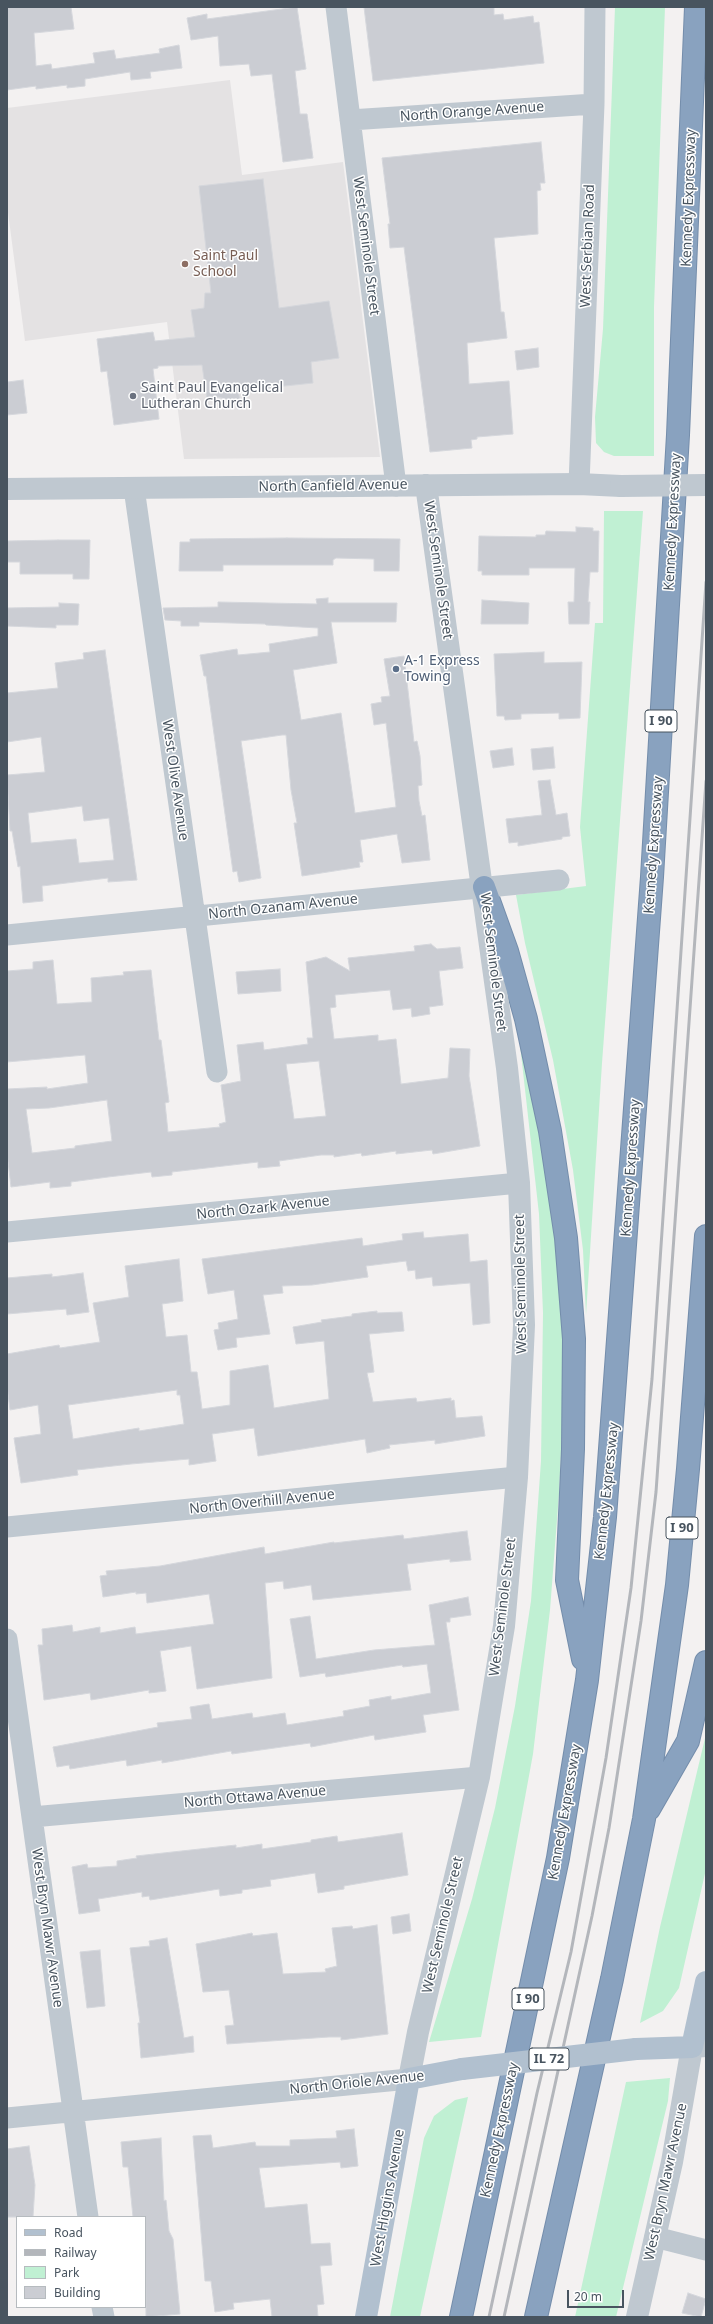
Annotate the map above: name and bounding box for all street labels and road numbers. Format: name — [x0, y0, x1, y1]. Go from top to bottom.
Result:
street label: North Orange Avenue — [399, 99, 545, 125]
street label: Kennedy Expressway — [678, 129, 700, 267]
street label: West Seminole Street — [349, 176, 383, 316]
street label: West Serbian Road — [577, 184, 599, 308]
street label: Kennedy Expressway — [661, 453, 685, 591]
street label: North Canfield Avenue — [258, 476, 408, 496]
street label: West Seminole Street — [420, 500, 456, 640]
road number: I 90 — [645, 710, 677, 732]
street label: West Olive Avenue — [158, 718, 192, 842]
street label: Kennedy Expressway — [641, 776, 667, 914]
street label: North Ozanam Avenue — [208, 891, 358, 923]
street label: West Seminole Street — [476, 892, 510, 1032]
street label: Kennedy Expressway — [618, 1099, 644, 1237]
street label: North Ozark Avenue — [196, 1193, 330, 1223]
street label: West Seminole Street — [511, 1214, 531, 1354]
street label: Kennedy Expressway — [591, 1422, 623, 1560]
street label: North Overhill Avenue — [188, 1486, 336, 1518]
road number: I 90 — [666, 1517, 698, 1539]
street label: West Seminole Street — [486, 1537, 520, 1677]
street label: Kennedy Expressway — [545, 1743, 585, 1881]
street label: North Ottawa Avenue — [183, 1782, 327, 1812]
street label: West Bryn Mawr Avenue — [28, 1847, 66, 2009]
street label: West Seminole Street — [419, 1855, 467, 1995]
road number: I 90 — [512, 1988, 544, 2010]
road number: IL 72 — [529, 2048, 569, 2070]
street label: Kennedy Expressway — [477, 2061, 523, 2199]
street label: North Oriole Avenue — [289, 2068, 425, 2098]
street label: West Bryn Mawr Avenue — [641, 2102, 691, 2262]
street label: West Higgins Avenue — [368, 2128, 408, 2268]

